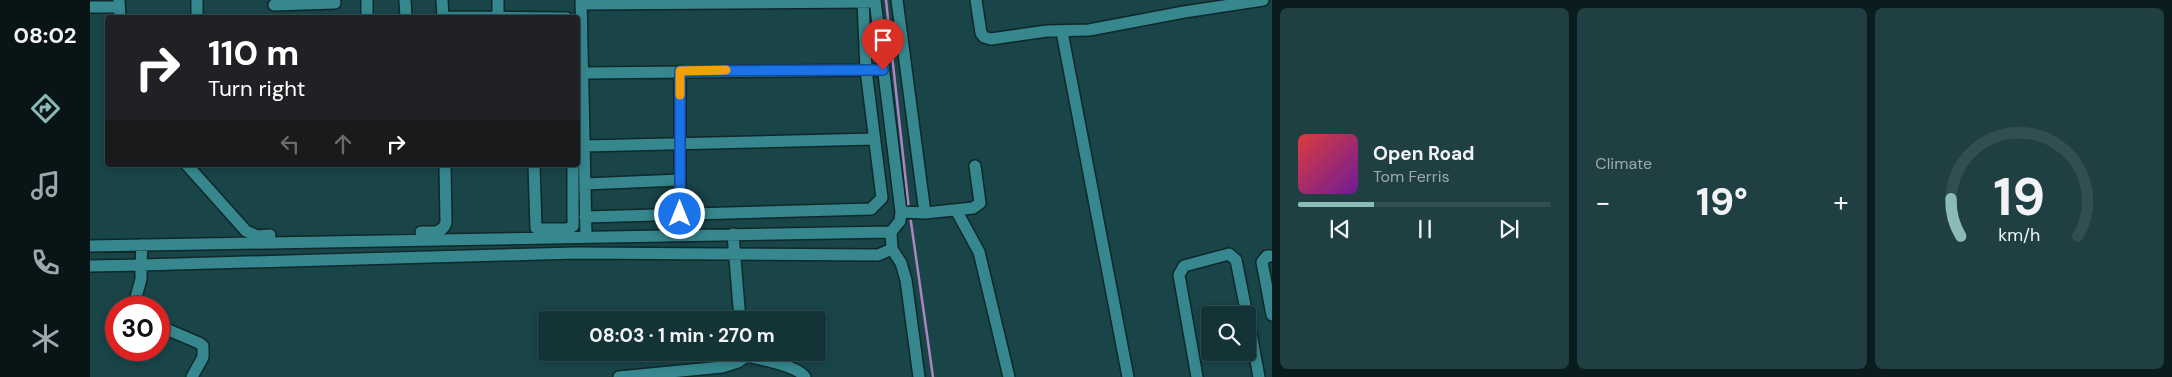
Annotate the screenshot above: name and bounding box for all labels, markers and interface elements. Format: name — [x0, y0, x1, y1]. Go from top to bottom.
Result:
pin — [862, 19, 904, 70]
text: 08:02 — [13, 21, 77, 50]
icon: arrive — [869, 26, 897, 54]
text: 110 m — [208, 30, 299, 76]
icon: right — [125, 35, 190, 100]
text: Turn right — [208, 74, 305, 103]
icon: directions — [28, 91, 63, 126]
icon: left — [276, 130, 304, 158]
icon: ahead — [329, 130, 357, 158]
icon: right — [382, 130, 410, 158]
text: Open Road — [1373, 141, 1475, 166]
text: Climate — [1595, 153, 1652, 174]
text: 19 — [1993, 163, 2045, 231]
text: Tom Ferris — [1373, 166, 1450, 187]
icon: music — [28, 168, 63, 203]
text: 19° — [1696, 177, 1748, 227]
text: − — [1595, 184, 1611, 221]
text: + — [1833, 184, 1849, 221]
position arrow — [653, 187, 705, 239]
icon: previous — [1326, 215, 1354, 243]
icon: pause — [1411, 215, 1439, 243]
icon: next — [1495, 215, 1523, 243]
text: km/h — [1998, 223, 2040, 247]
icon: phone — [28, 245, 63, 280]
speed limit sign: 30 — [105, 296, 170, 361]
map controls — [1201, 306, 1256, 361]
button: search — [1201, 306, 1256, 361]
icon: climate — [28, 321, 63, 356]
text: 08:03 · 1 min · 270 m — [589, 323, 775, 348]

